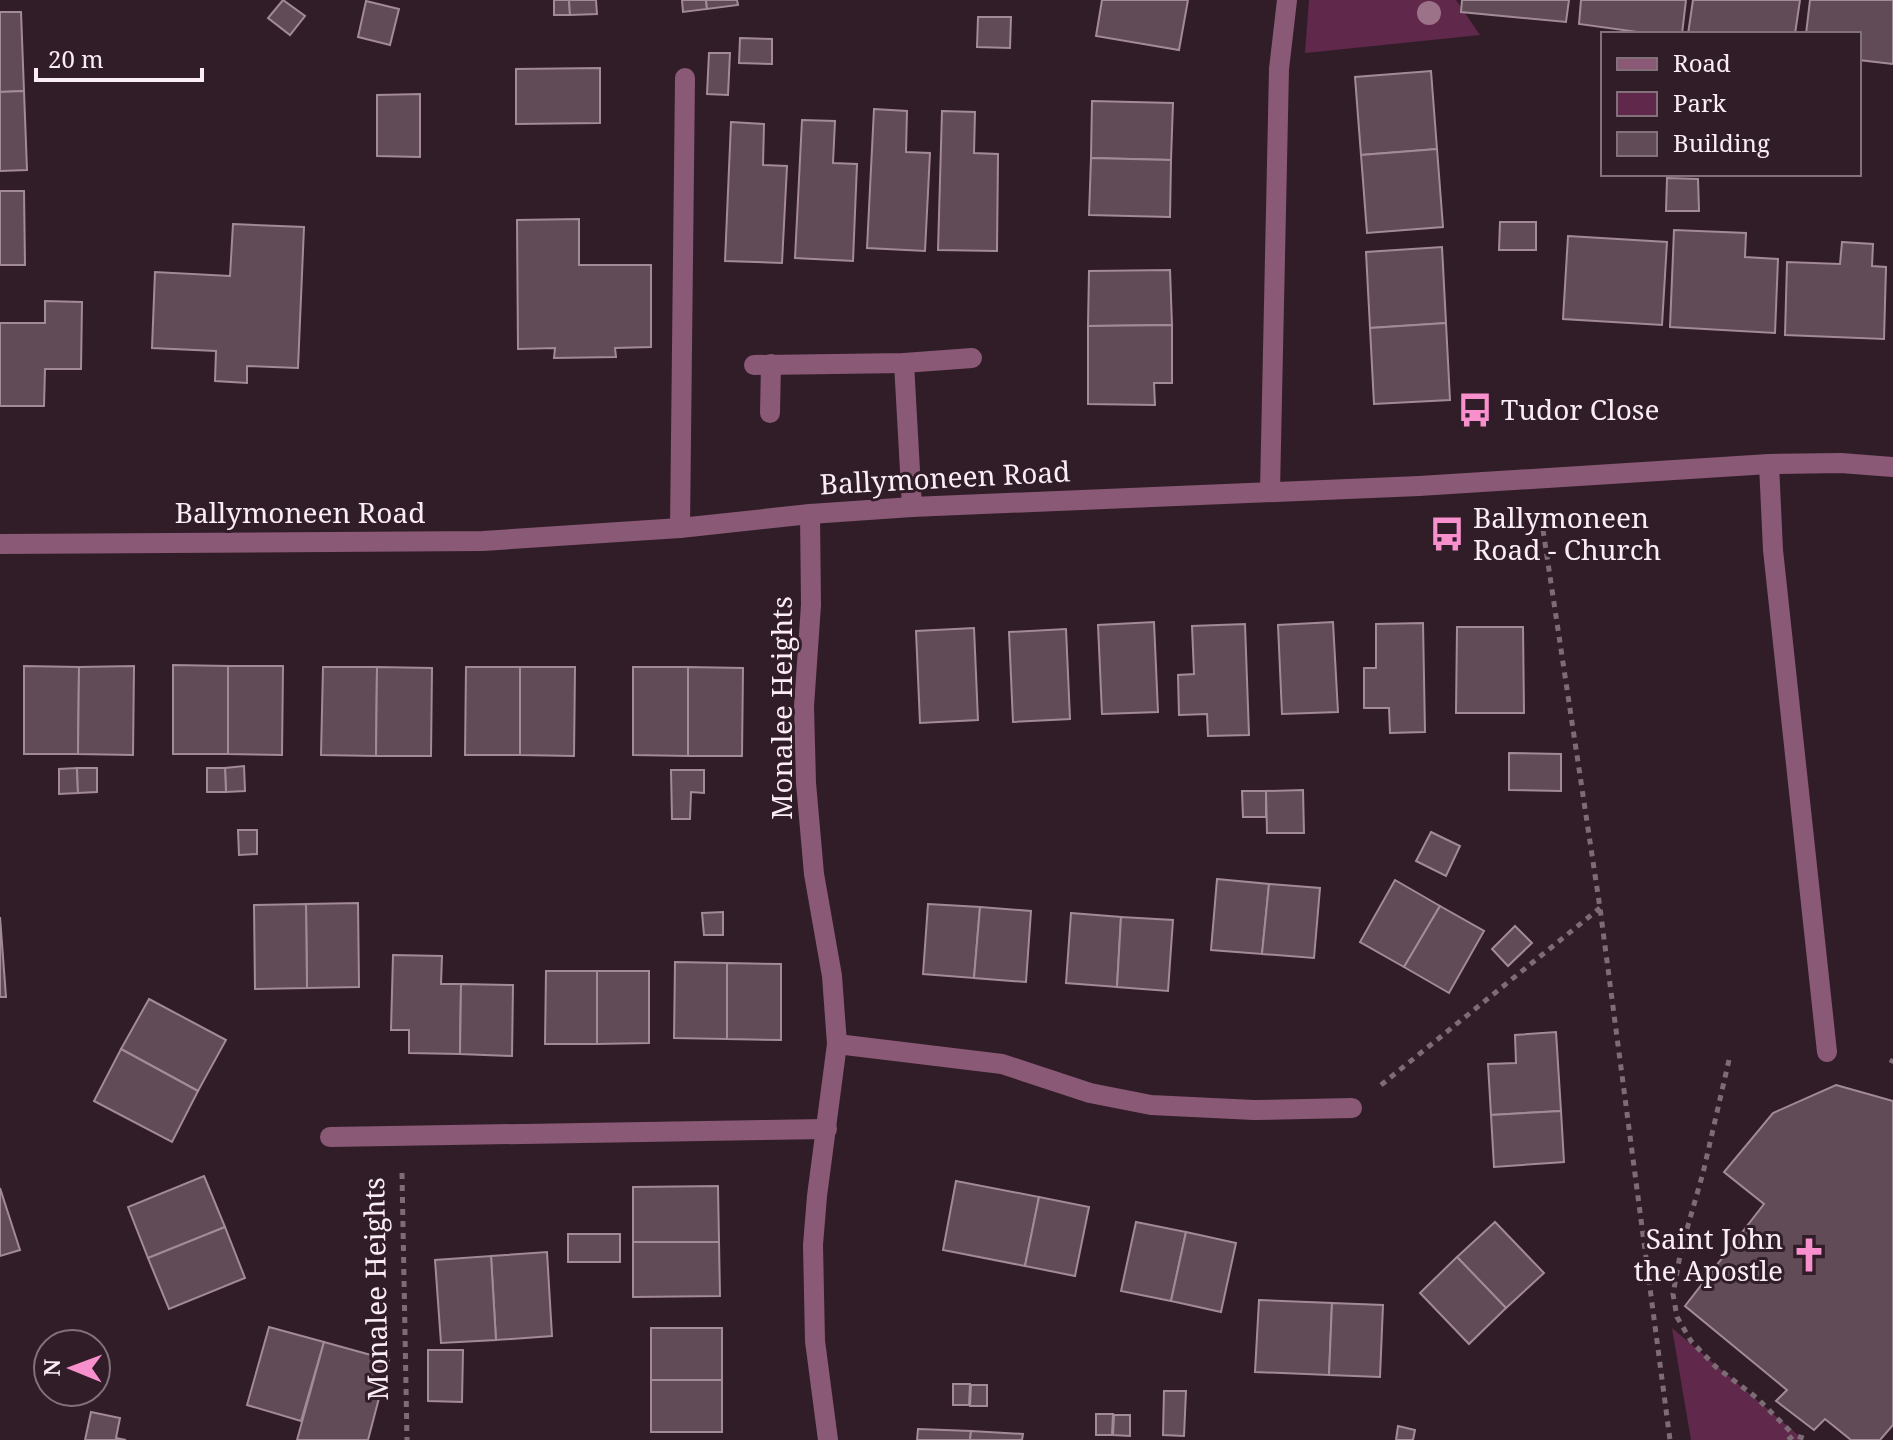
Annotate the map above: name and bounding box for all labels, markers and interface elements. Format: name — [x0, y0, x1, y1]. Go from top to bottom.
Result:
scale bar — [36, 32, 202, 82]
legend — [1601, 32, 1861, 176]
text: 20 m — [48, 42, 104, 75]
text: Road — [1673, 46, 1731, 79]
text: Park — [1673, 86, 1727, 119]
text: Building — [1673, 126, 1770, 159]
place label: Tudor Close — [1501, 390, 1659, 428]
bus stop icon: Tudor Close — [1456, 391, 1494, 429]
street label: Ballymoneen Road — [819, 451, 1071, 503]
street label: Ballymoneen Road — [175, 493, 425, 531]
place label: Ballymoneen Road - Church — [1473, 498, 1661, 568]
bus stop icon: Ballymoneen Road - Church — [1428, 515, 1466, 553]
street label: Monalee Heights — [762, 596, 800, 820]
street label: Monalee Heights — [354, 1177, 396, 1401]
place label: Saint John the Apostle — [1634, 1219, 1783, 1289]
church icon: Saint John the Apostle — [1790, 1236, 1828, 1274]
north arrow — [32, 1328, 112, 1408]
text: N — [36, 1359, 66, 1377]

